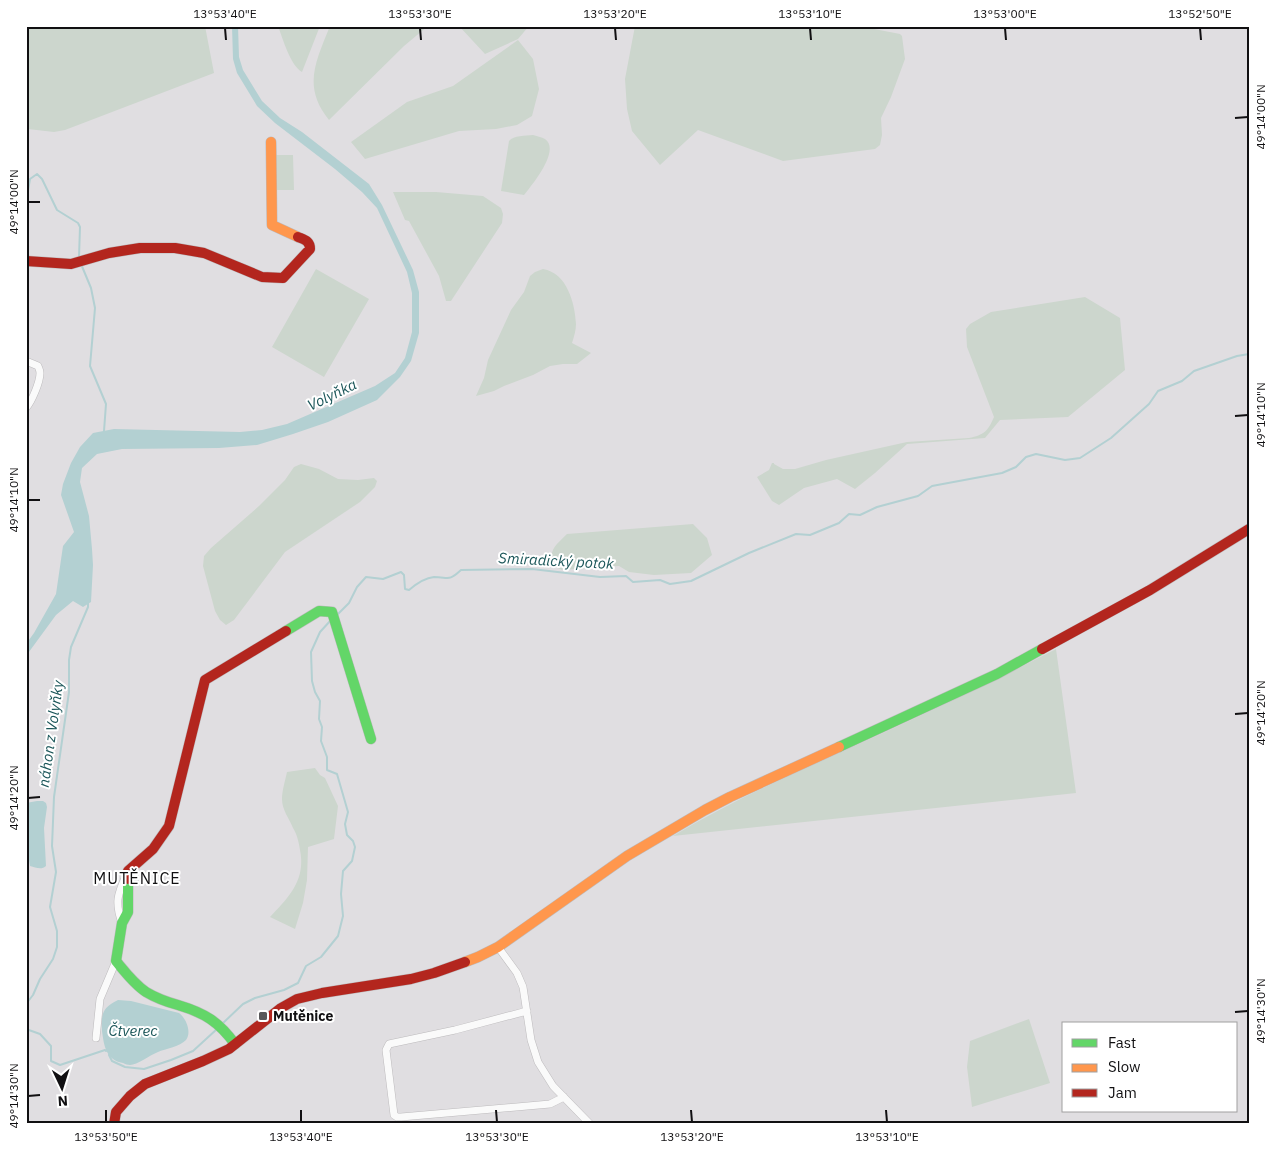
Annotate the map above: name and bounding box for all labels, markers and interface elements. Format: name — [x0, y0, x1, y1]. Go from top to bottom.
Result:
text: 13°53'40"E — [193, 6, 257, 21]
text: 13°53'30"E — [388, 6, 452, 21]
text: 13°53'20"E — [583, 6, 647, 21]
text: 13°53'10"E — [778, 6, 842, 21]
text: 13°53'00"E — [973, 6, 1037, 21]
text: 13°52'50"E — [1168, 6, 1232, 21]
text: 49°14'00"N — [1253, 84, 1268, 150]
text: 49°14'00"N — [6, 169, 21, 235]
water label: Volyňka — [304, 374, 360, 415]
text: 49°14'10"N — [1253, 382, 1268, 448]
text: 49°14'10"N — [6, 467, 21, 533]
water label: Smiradický potok — [498, 548, 614, 573]
water label: náhon z Volyňky — [34, 679, 68, 789]
text: 49°14'20"N — [1253, 680, 1268, 746]
text: 49°14'20"N — [6, 765, 21, 831]
district label: MUTĚNICE — [93, 868, 181, 888]
text: 49°14'30"N — [1253, 978, 1268, 1044]
place label: Mutěnice — [273, 1007, 333, 1025]
marker: Mutěnice — [257, 1010, 269, 1022]
water label: Čtverec — [108, 1021, 158, 1040]
legend — [1062, 1022, 1238, 1112]
text: Fast — [1108, 1033, 1136, 1052]
text: Slow — [1108, 1057, 1141, 1076]
north arrow — [38, 1062, 88, 1112]
text: 49°14'30"N — [6, 1063, 21, 1129]
text: Jam — [1108, 1083, 1137, 1102]
text: N — [57, 1092, 69, 1110]
text: 13°53'50"E — [74, 1129, 138, 1144]
text: 13°53'40"E — [269, 1129, 333, 1144]
text: 13°53'30"E — [465, 1129, 529, 1144]
text: 13°53'20"E — [660, 1129, 724, 1144]
text: 13°53'10"E — [855, 1129, 919, 1144]

